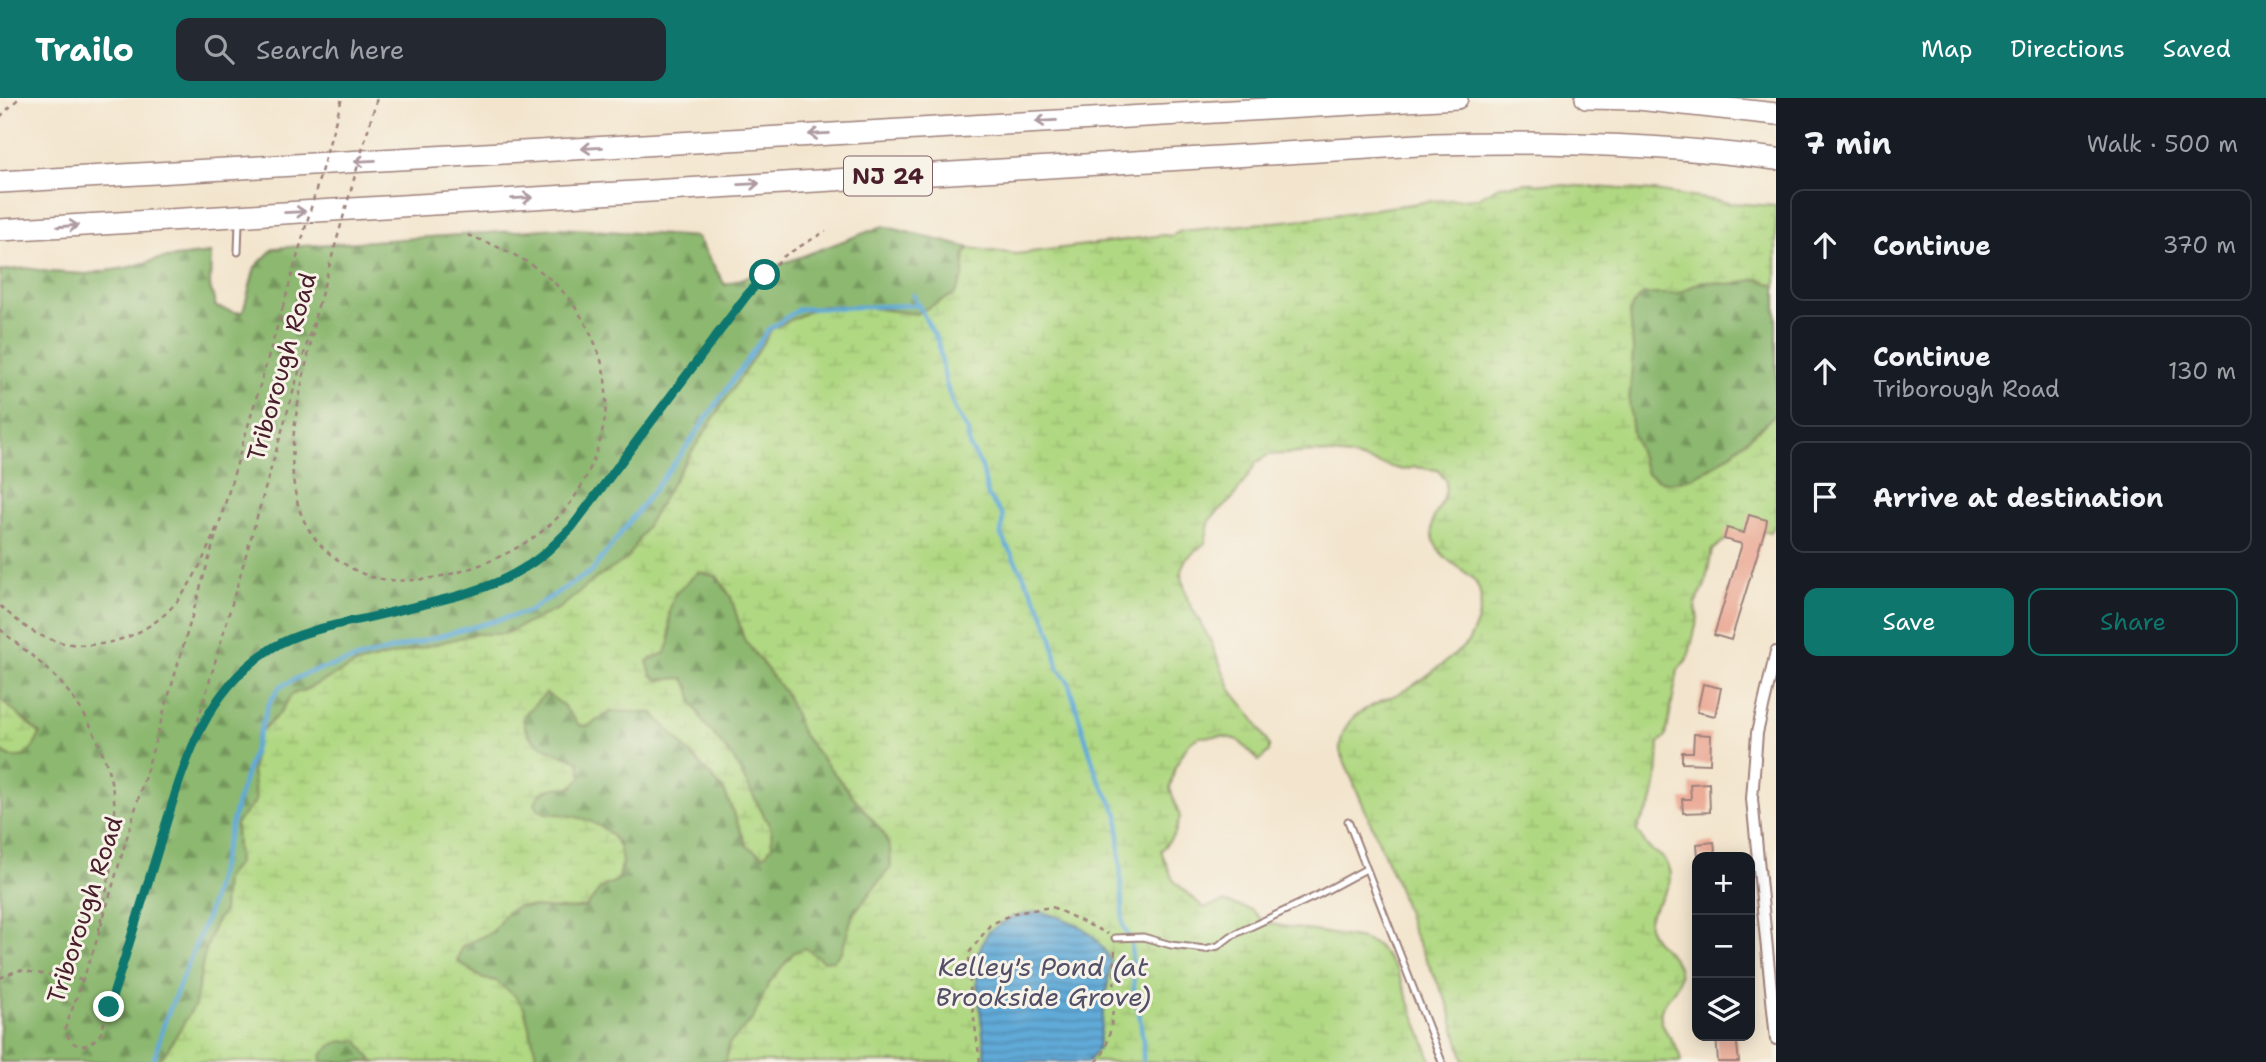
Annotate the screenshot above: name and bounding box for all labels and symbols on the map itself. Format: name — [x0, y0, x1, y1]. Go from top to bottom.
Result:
one-way arrow — [1036, 115, 1058, 128]
one-way arrow — [808, 128, 831, 141]
one-way arrow — [581, 141, 604, 154]
one-way arrow — [354, 154, 377, 167]
road number: NJ 24 — [844, 156, 932, 195]
one-way arrow — [738, 178, 761, 191]
one-way arrow — [510, 191, 533, 204]
one-way arrow — [283, 205, 306, 218]
one-way arrow — [56, 219, 79, 232]
route start — [749, 259, 780, 290]
street label: Triborough Road — [240, 269, 324, 465]
street label: Triborough Road — [40, 812, 130, 1008]
water label: Kelley's Pond (at Brookside Grove) — [935, 949, 1151, 1014]
route end — [93, 991, 124, 1022]

